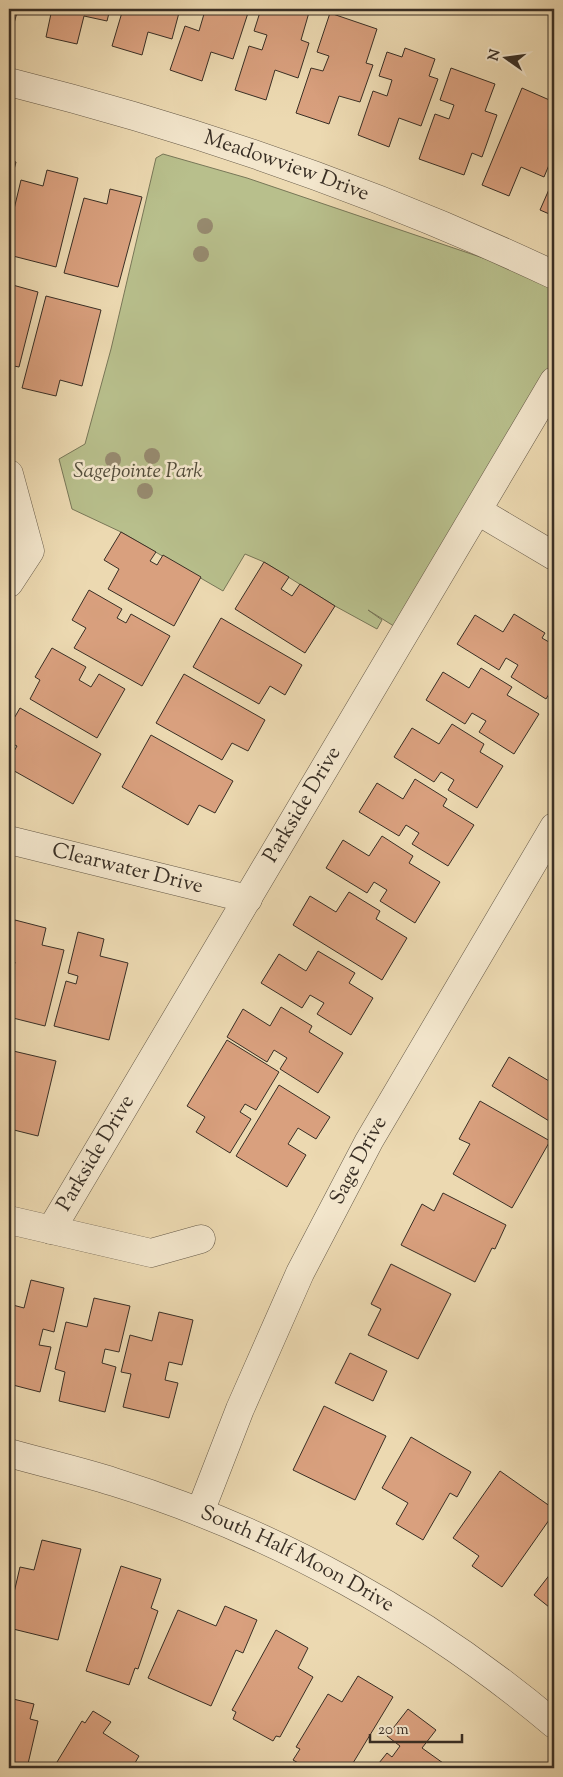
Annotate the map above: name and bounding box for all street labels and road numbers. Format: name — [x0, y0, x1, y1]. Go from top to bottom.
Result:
street label: Meadowview Drive — [200, 124, 373, 210]
street label: Parkside Drive — [257, 741, 349, 869]
street label: Clearwater Drive — [49, 836, 206, 902]
street label: Parkside Drive — [50, 1090, 143, 1217]
street label: Sage Drive — [323, 1111, 395, 1210]
street label: South Half Moon Drive — [195, 1499, 400, 1620]

